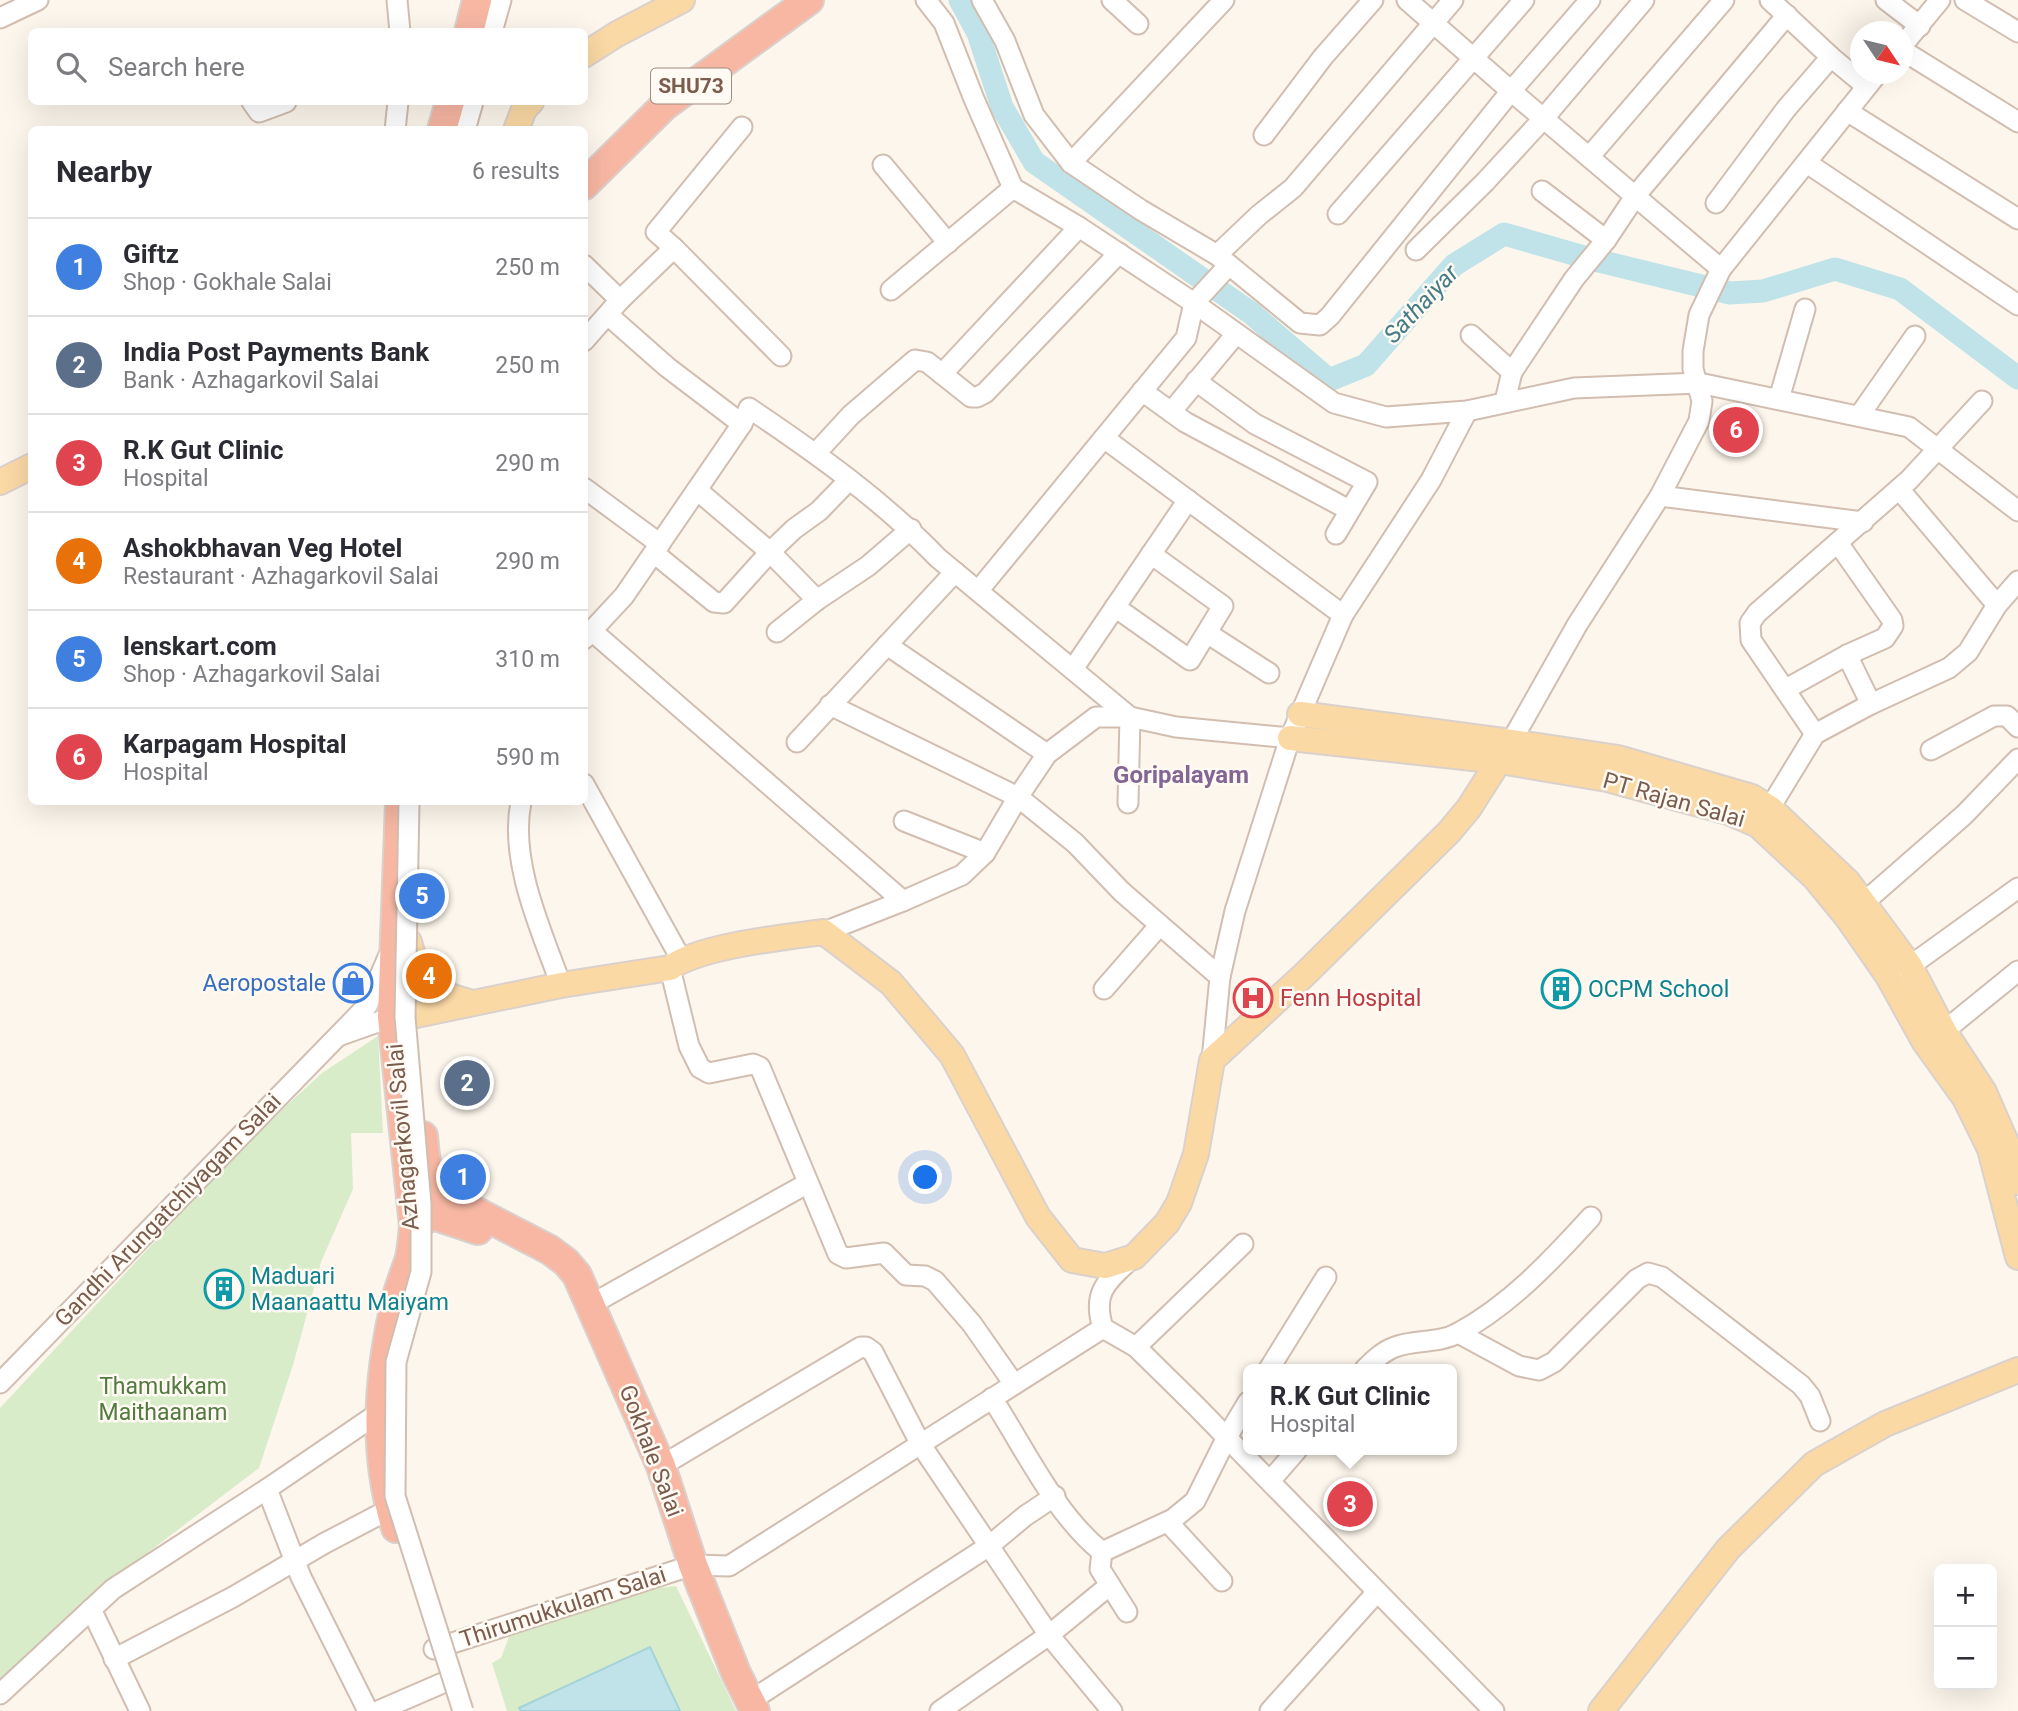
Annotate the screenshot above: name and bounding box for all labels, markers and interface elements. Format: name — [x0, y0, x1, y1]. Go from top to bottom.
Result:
north arrow — [1850, 21, 1913, 84]
search box — [28, 28, 588, 105]
icon: search — [52, 48, 90, 86]
text: Search here — [108, 52, 245, 82]
road number: SHU73 — [651, 68, 731, 104]
text: Nearby — [56, 154, 152, 189]
text: 6 results — [472, 158, 560, 185]
text: Giftz — [123, 239, 179, 269]
text: 1 — [72, 254, 86, 281]
text: 250 m — [495, 254, 560, 281]
water label: Sathaiyar — [1378, 258, 1465, 349]
text: Shop · Gokhale Salai — [123, 269, 332, 296]
text: India Post Payments Bank — [123, 337, 429, 367]
text: 2 — [72, 352, 86, 379]
text: 250 m — [495, 352, 560, 379]
text: Bank · Azhagarkovil Salai — [123, 367, 379, 394]
pin: 6 — [1713, 404, 1759, 456]
text: R.K Gut Clinic — [123, 435, 284, 465]
text: 3 — [72, 450, 86, 477]
text: 290 m — [495, 450, 560, 477]
text: Hospital — [123, 465, 209, 492]
text: Ashokbhavan Veg Hotel — [123, 533, 402, 563]
text: 4 — [72, 548, 86, 575]
text: 290 m — [495, 548, 560, 575]
text: Restaurant · Azhagarkovil Salai — [123, 563, 439, 590]
text: lenskart.com — [123, 631, 277, 661]
text: 5 — [72, 646, 86, 673]
text: 310 m — [495, 646, 560, 673]
text: Shop · Azhagarkovil Salai — [123, 661, 380, 688]
text: Karpagam Hospital — [123, 729, 347, 759]
text: 6 — [72, 744, 86, 771]
text: 590 m — [495, 744, 560, 771]
text: Hospital — [123, 759, 209, 786]
district label: Goripalayam — [1113, 761, 1249, 789]
street label: PT Rajan Salai — [1600, 767, 1748, 833]
pin: 5 — [399, 870, 445, 922]
pin: 4 — [406, 950, 452, 1002]
shop icon: Aeropostale — [332, 962, 374, 1004]
building icon: OCPM School — [1540, 968, 1582, 1010]
place label: Aeropostale — [202, 970, 326, 997]
place label: OCPM School — [1588, 976, 1729, 1003]
hospital icon: Fenn Hospital — [1232, 977, 1274, 1019]
place label: Fenn Hospital — [1280, 985, 1421, 1012]
street label: Azhagarkovil Salai — [381, 1042, 425, 1232]
pin: 2 — [444, 1057, 490, 1109]
street label: Gandhi Arungatchiyagam Salai — [49, 1088, 287, 1332]
pin: 1 — [440, 1151, 486, 1203]
your location — [908, 1160, 942, 1194]
place label: Maduari Maanaattu Maiyam — [251, 1263, 449, 1316]
building icon: Maduari Maanaattu Maiyam — [203, 1268, 245, 1310]
popup — [1243, 1364, 1457, 1455]
park label: Thamukkam Maithaanam — [99, 1373, 227, 1426]
street label: Gokhale Salai — [613, 1381, 689, 1521]
text: R.K Gut Clinic — [1270, 1381, 1430, 1411]
text: Hospital — [1270, 1411, 1355, 1438]
pin: 3 — [1327, 1478, 1373, 1530]
street label: Thirumukkulam Salai — [457, 1561, 669, 1653]
map controls — [1934, 1564, 1997, 1690]
button: + — [1934, 1564, 1997, 1627]
button: − — [1934, 1627, 1997, 1690]

